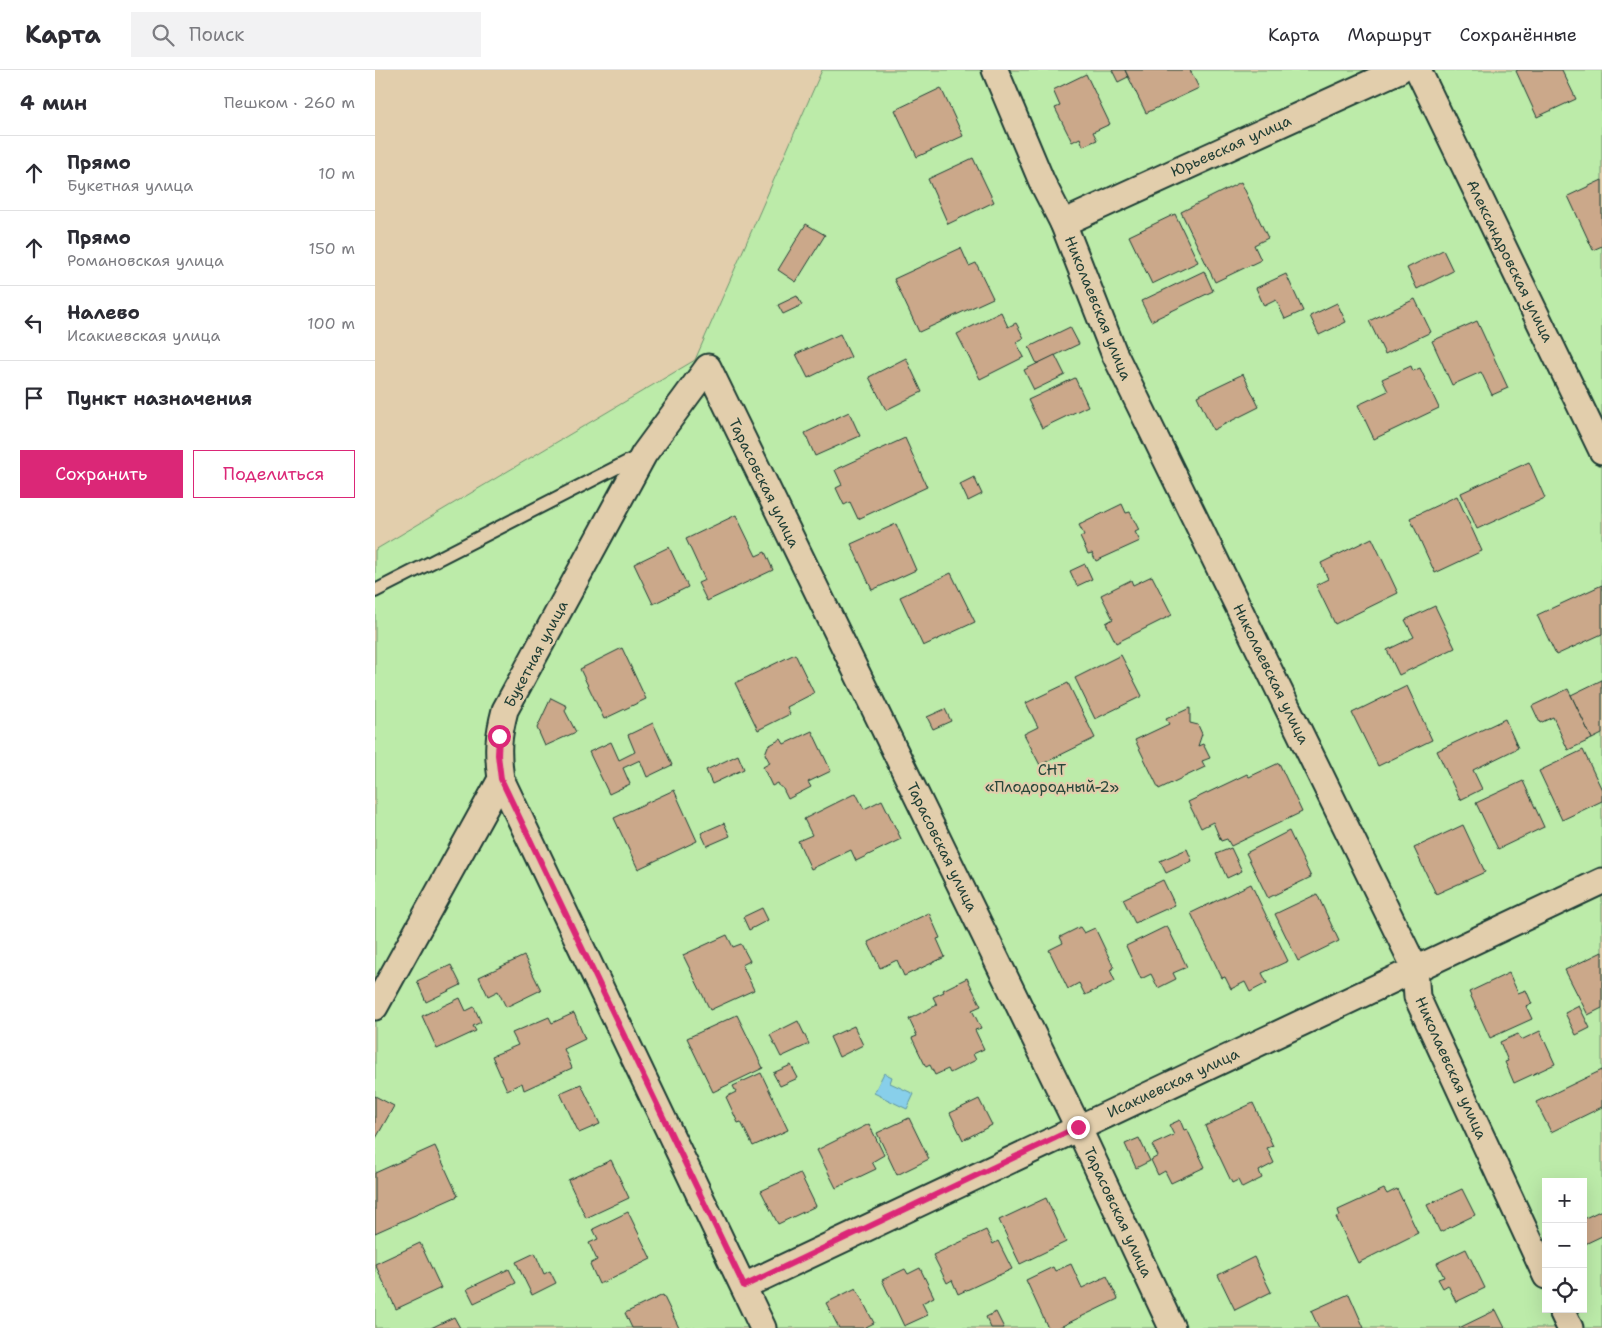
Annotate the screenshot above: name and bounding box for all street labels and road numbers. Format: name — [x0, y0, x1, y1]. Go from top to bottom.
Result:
street label: Юрьевская улица — [1168, 110, 1295, 182]
street label: Александровская улица — [1462, 176, 1558, 346]
street label: Николаевская улица — [1060, 233, 1136, 384]
street label: Тарасовская улица — [724, 415, 804, 552]
street label: Букетная улица — [499, 596, 573, 711]
street label: Николаевская улица — [1228, 600, 1314, 748]
street label: Тарасовская улица — [902, 779, 982, 916]
street label: Николаевская улица — [1411, 994, 1492, 1143]
street label: Исакиевская улица — [1104, 1043, 1243, 1122]
street label: Тарасовская улица — [1079, 1144, 1157, 1281]

